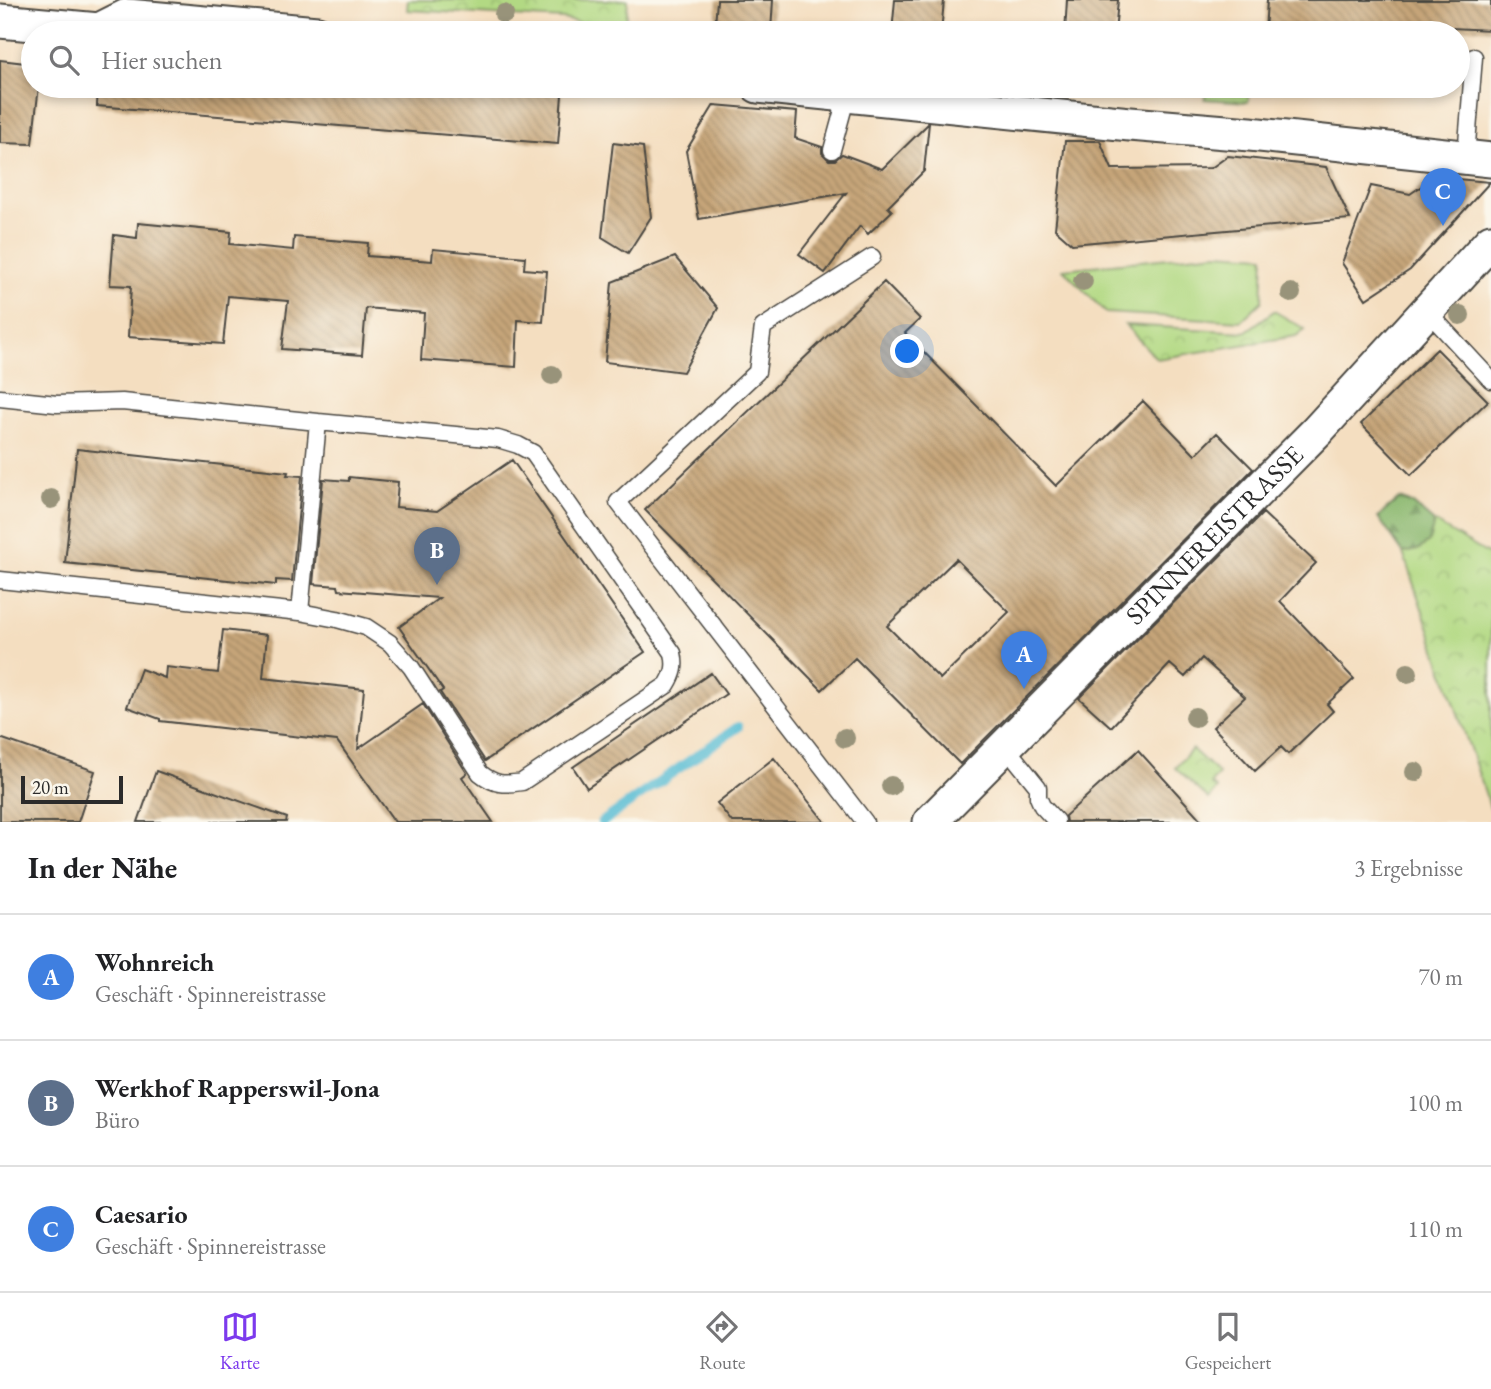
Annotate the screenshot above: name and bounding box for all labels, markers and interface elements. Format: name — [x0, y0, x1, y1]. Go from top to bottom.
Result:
search box — [21, 21, 1470, 98]
icon: search — [45, 41, 83, 79]
text: Hier suchen — [101, 43, 222, 77]
pin: C — [1420, 168, 1466, 226]
your location — [890, 334, 924, 368]
street label: SPINNEREISTRASSE — [1118, 438, 1311, 632]
pin: B — [414, 527, 460, 585]
pin: A — [1001, 631, 1047, 689]
scale bar — [21, 773, 122, 805]
text: 20 m — [32, 775, 69, 800]
text: In der Nähe — [28, 848, 177, 887]
text: 3 Ergebnisse — [1354, 853, 1463, 883]
text: Wohnreich — [95, 945, 214, 979]
text: A — [43, 962, 59, 992]
text: 70 m — [1418, 962, 1463, 992]
text: Geschäft · Spinnereistrasse — [95, 979, 326, 1009]
text: Werkhof Rapperswil-Jona — [95, 1071, 380, 1105]
text: B — [44, 1088, 58, 1118]
text: 100 m — [1407, 1088, 1463, 1118]
text: Büro — [95, 1105, 140, 1135]
text: Caesario — [95, 1197, 188, 1231]
text: C — [43, 1214, 59, 1244]
text: 110 m — [1407, 1214, 1463, 1244]
text: Geschäft · Spinnereistrasse — [95, 1231, 326, 1261]
tab: Karte — [220, 1308, 260, 1375]
tab: Route — [699, 1308, 745, 1375]
tab: Gespeichert — [1185, 1308, 1271, 1375]

